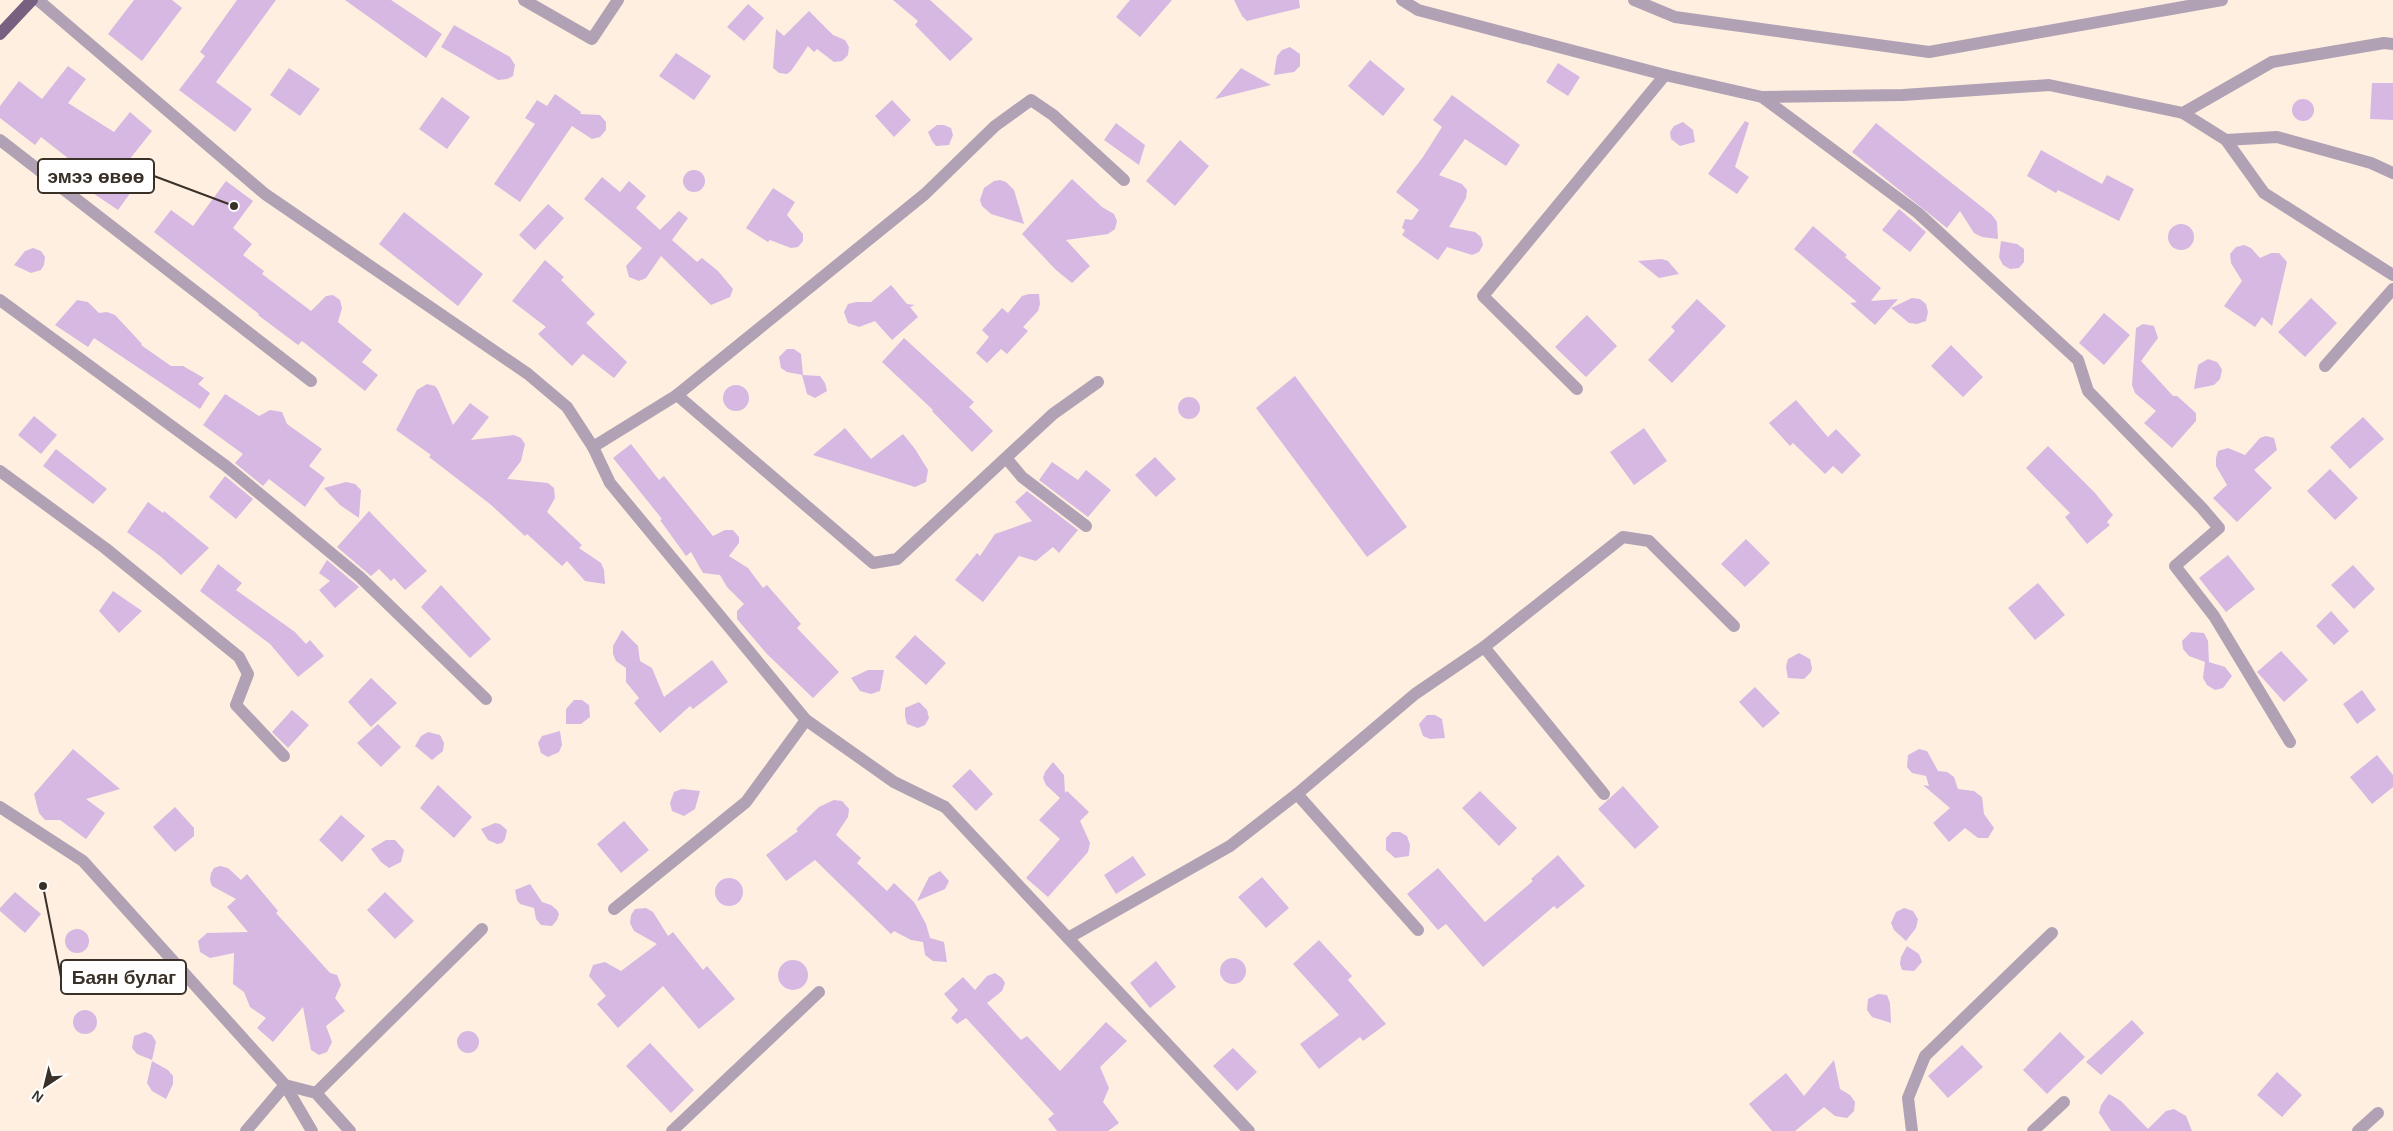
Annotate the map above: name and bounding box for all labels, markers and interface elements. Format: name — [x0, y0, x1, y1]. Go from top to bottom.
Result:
callout: эмээ өвөө — [38, 159, 154, 193]
text: эмээ өвөө — [48, 166, 144, 187]
callout: Баян булаг — [61, 960, 186, 994]
text: Баян булаг — [72, 967, 176, 988]
north arrow — [20, 1061, 70, 1111]
text: N — [29, 1087, 46, 1106]

